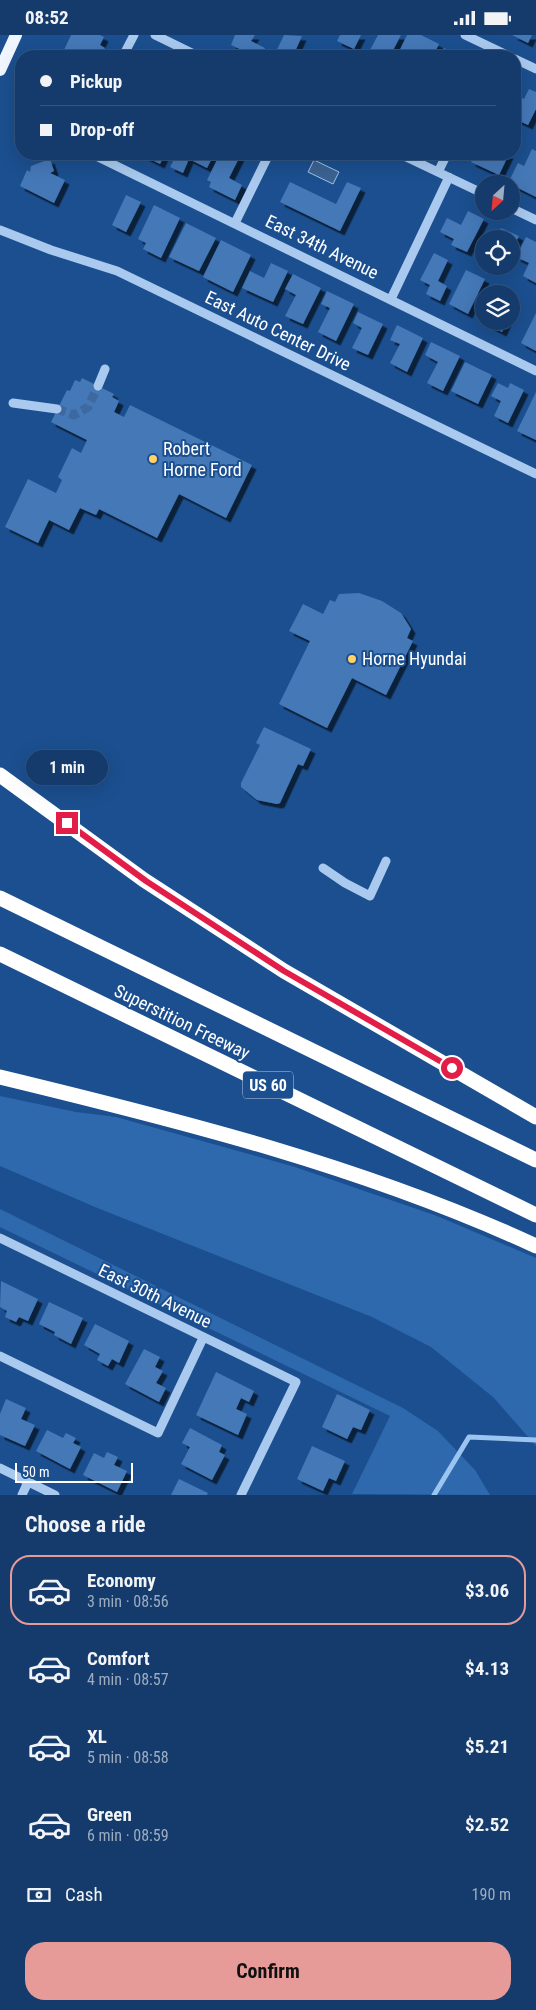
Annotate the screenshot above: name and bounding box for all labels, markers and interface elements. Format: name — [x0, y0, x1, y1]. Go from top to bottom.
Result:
text: 08:52 — [25, 6, 69, 29]
text: Pickup — [70, 70, 122, 93]
text: Drop-off — [70, 118, 134, 141]
north arrow — [475, 175, 520, 220]
map controls — [475, 175, 520, 330]
street label: East 34th Avenue — [262, 210, 382, 283]
button: locate — [475, 230, 520, 275]
button: layers — [475, 285, 520, 330]
street label: East Auto Center Drive — [202, 286, 354, 375]
place label: Robert Horne Ford — [163, 438, 242, 480]
marker: Robert Horne Ford — [147, 453, 159, 465]
place label: Horne Hyundai — [362, 648, 467, 669]
marker: Horne Hyundai — [346, 653, 358, 665]
callout: 1 min — [26, 751, 108, 785]
text: 1 min — [49, 758, 85, 777]
route end — [56, 812, 78, 834]
street label: Superstition Freeway — [111, 980, 254, 1064]
route start — [441, 1057, 463, 1079]
road number: US 60 — [243, 1071, 293, 1099]
street label: East 30th Avenue — [95, 1259, 215, 1332]
scale bar — [15, 1460, 132, 1483]
text: 50 m — [22, 1464, 50, 1480]
text: Choose a ride — [25, 1512, 146, 1537]
icon: car — [27, 1568, 72, 1613]
text: Economy — [87, 1569, 156, 1592]
text: $3.06 — [465, 1579, 509, 1602]
text: 3 min · 08:56 — [87, 1592, 169, 1611]
icon: car — [27, 1646, 72, 1691]
text: Comfort — [87, 1647, 150, 1670]
text: $4.13 — [465, 1657, 509, 1680]
text: 4 min · 08:57 — [87, 1670, 169, 1689]
icon: car — [27, 1724, 72, 1769]
text: XL — [87, 1725, 107, 1748]
text: $5.21 — [465, 1735, 509, 1758]
text: 5 min · 08:58 — [87, 1748, 169, 1767]
icon: car — [27, 1802, 72, 1847]
text: Green — [87, 1803, 132, 1826]
text: $2.52 — [465, 1813, 509, 1836]
text: 6 min · 08:59 — [87, 1826, 169, 1845]
icon: cash — [25, 1881, 53, 1909]
text: Cash — [65, 1883, 103, 1906]
text: 190 m — [472, 1885, 511, 1904]
button: Confirm — [25, 1942, 511, 2000]

